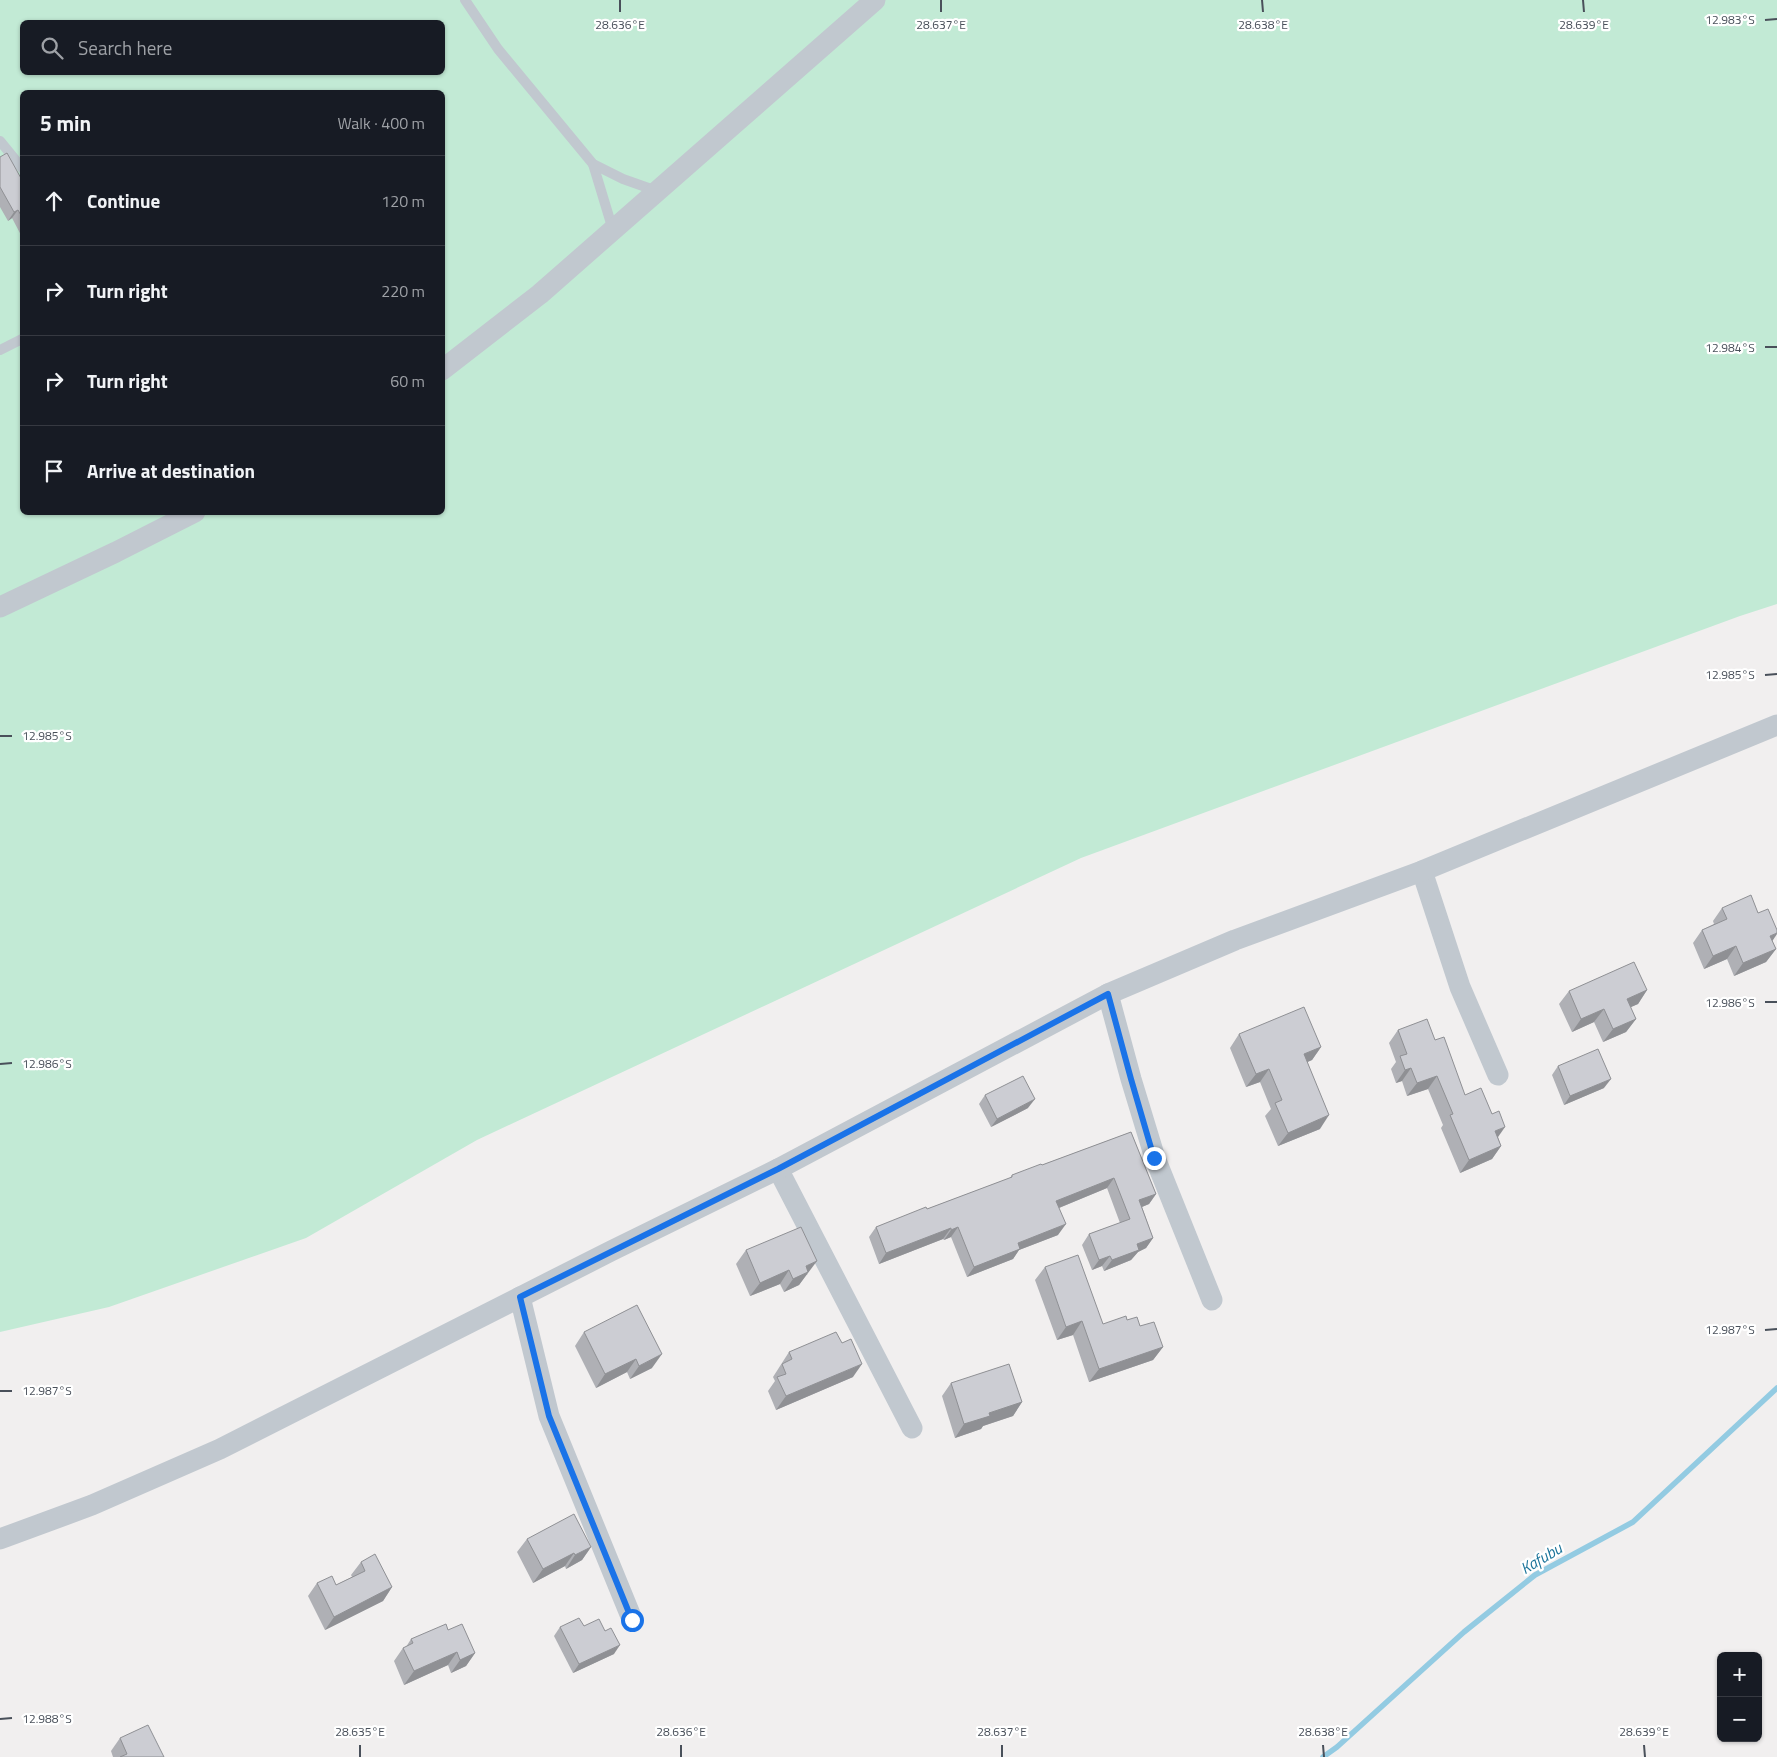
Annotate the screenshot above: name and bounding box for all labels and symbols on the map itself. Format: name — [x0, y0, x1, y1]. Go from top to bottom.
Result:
text: 12.983°S — [1705, 10, 1755, 29]
text: 28.636°E — [595, 15, 645, 34]
text: 28.637°E — [916, 15, 966, 34]
text: 28.638°E — [1238, 15, 1288, 34]
text: 28.639°E — [1559, 15, 1609, 34]
text: 12.984°S — [1705, 338, 1755, 357]
text: 12.985°S — [1705, 665, 1755, 684]
text: 12.985°S — [22, 726, 72, 745]
text: 12.986°S — [1705, 993, 1755, 1012]
text: 12.986°S — [22, 1054, 72, 1073]
route end — [1143, 1147, 1166, 1170]
text: 12.987°S — [1705, 1320, 1755, 1339]
text: 12.987°S — [22, 1381, 72, 1400]
water label: Kafubu — [1516, 1536, 1567, 1580]
route start — [621, 1609, 644, 1632]
text: 12.988°S — [22, 1709, 72, 1728]
text: 28.635°E — [335, 1722, 385, 1741]
text: 28.636°E — [656, 1722, 706, 1741]
text: 28.637°E — [977, 1722, 1027, 1741]
text: 28.638°E — [1298, 1722, 1348, 1741]
text: 28.639°E — [1619, 1722, 1669, 1741]

